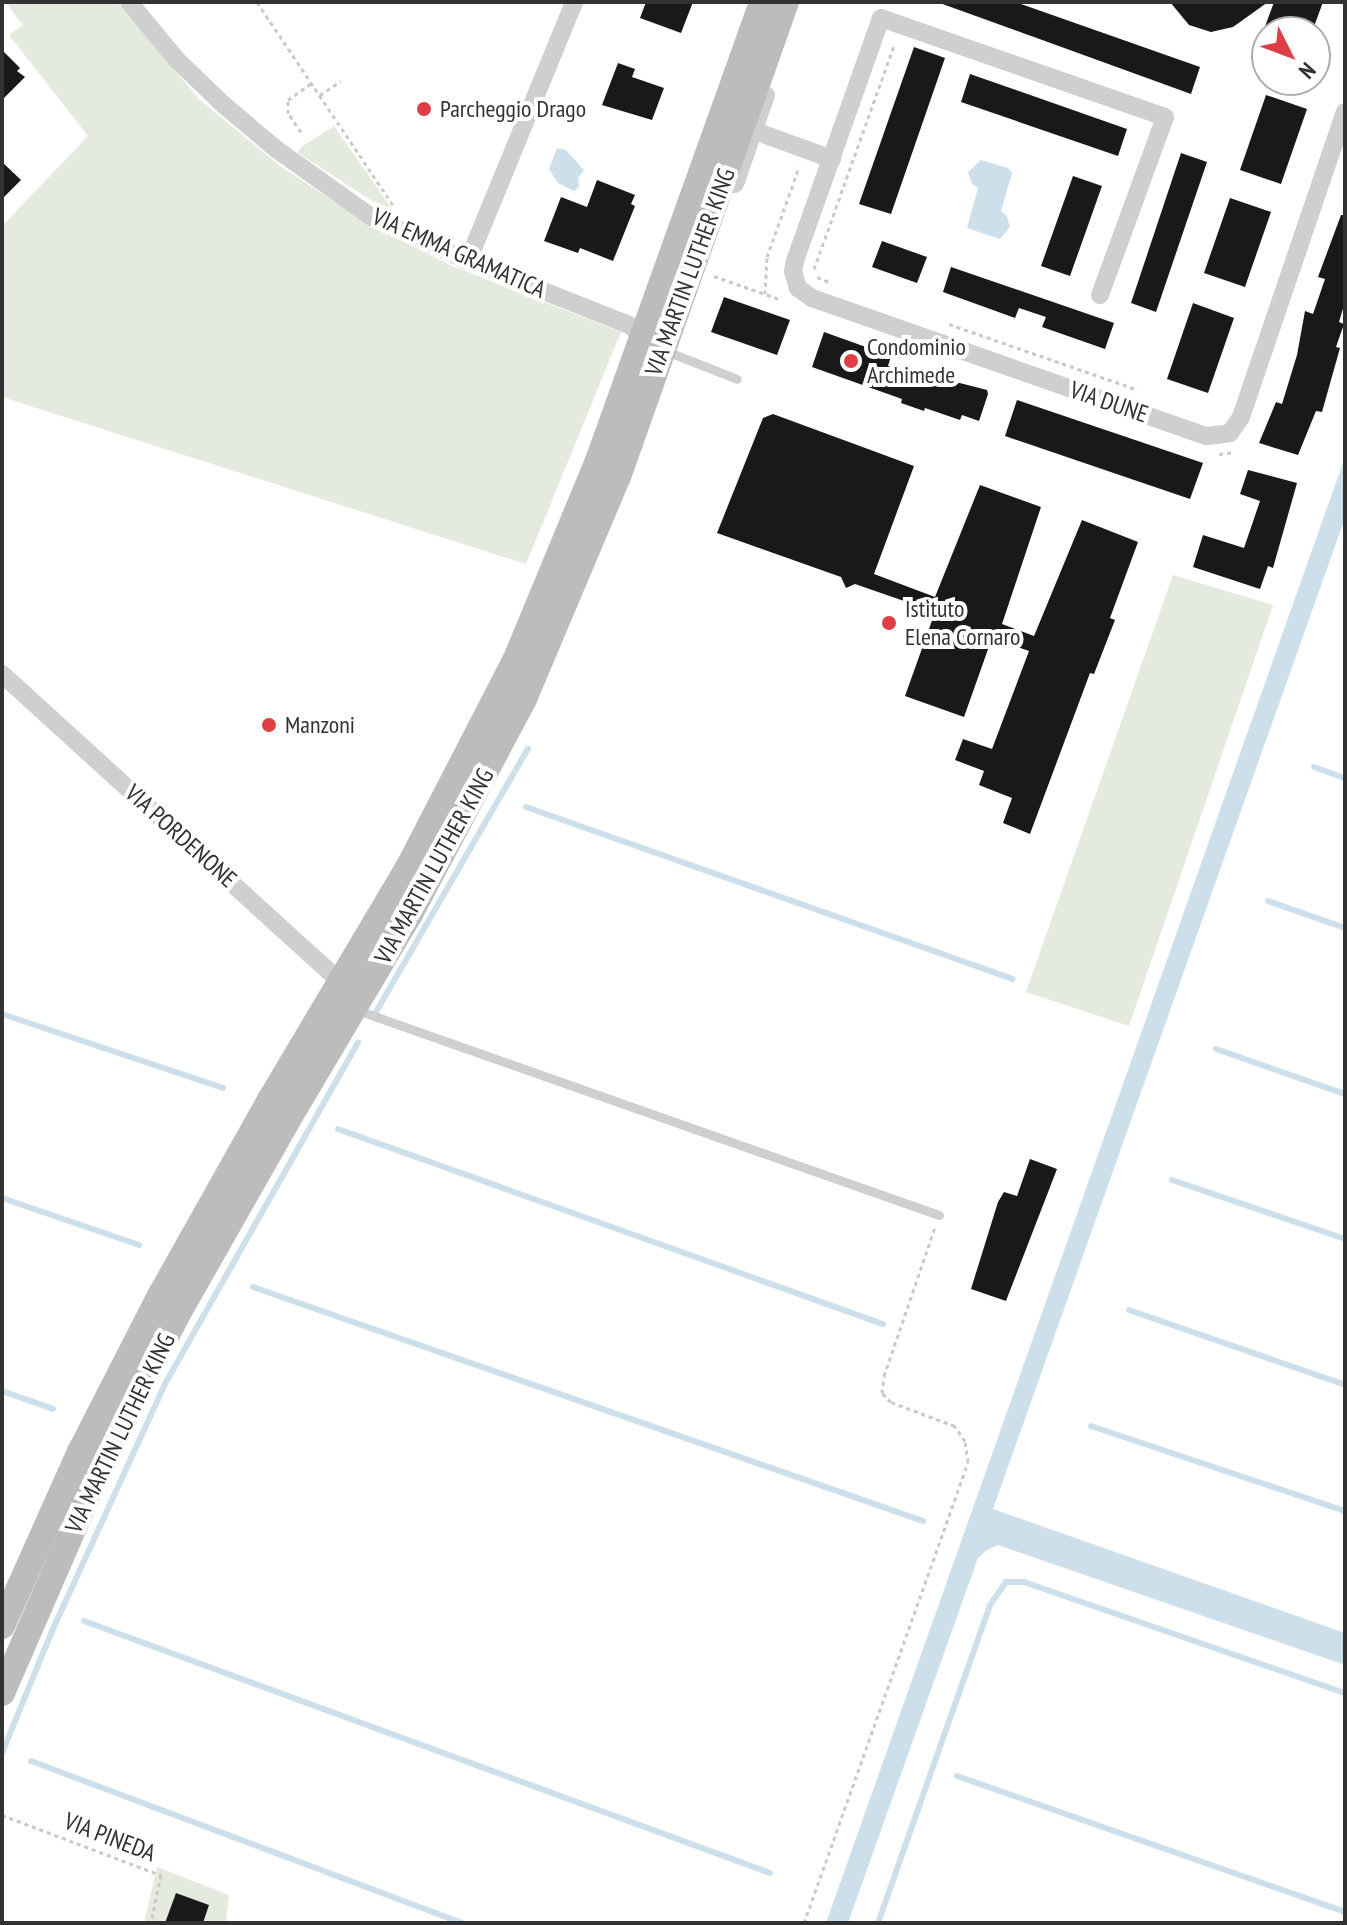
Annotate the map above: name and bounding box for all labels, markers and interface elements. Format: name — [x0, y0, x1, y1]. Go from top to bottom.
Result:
north arrow — [1251, 16, 1331, 96]
text: N — [1293, 57, 1322, 85]
place label: Parcheggio Drago — [440, 95, 586, 123]
marker: Parcheggio Drago — [415, 100, 433, 118]
street label: VIA MARTIN LUTHER KING — [639, 164, 741, 380]
street label: VIA EMMA GRAMATICA — [367, 202, 551, 304]
place label: Condominio Archimede — [867, 333, 966, 389]
marker: Condominio Archimede — [842, 352, 860, 370]
street label: VIA DUNE — [1066, 375, 1152, 429]
place label: Istituto Elena Cornaro — [905, 595, 1020, 651]
marker: Istituto Elena Cornaro — [880, 614, 898, 632]
place label: Manzoni — [285, 711, 355, 739]
marker: Manzoni — [260, 716, 278, 734]
street label: VIA MARTIN LUTHER KING — [368, 763, 500, 969]
street label: VIA PORDENONE — [119, 778, 243, 894]
street label: VIA MARTIN LUTHER KING — [59, 1328, 181, 1538]
street label: VIA PINEDA — [60, 1806, 160, 1868]

